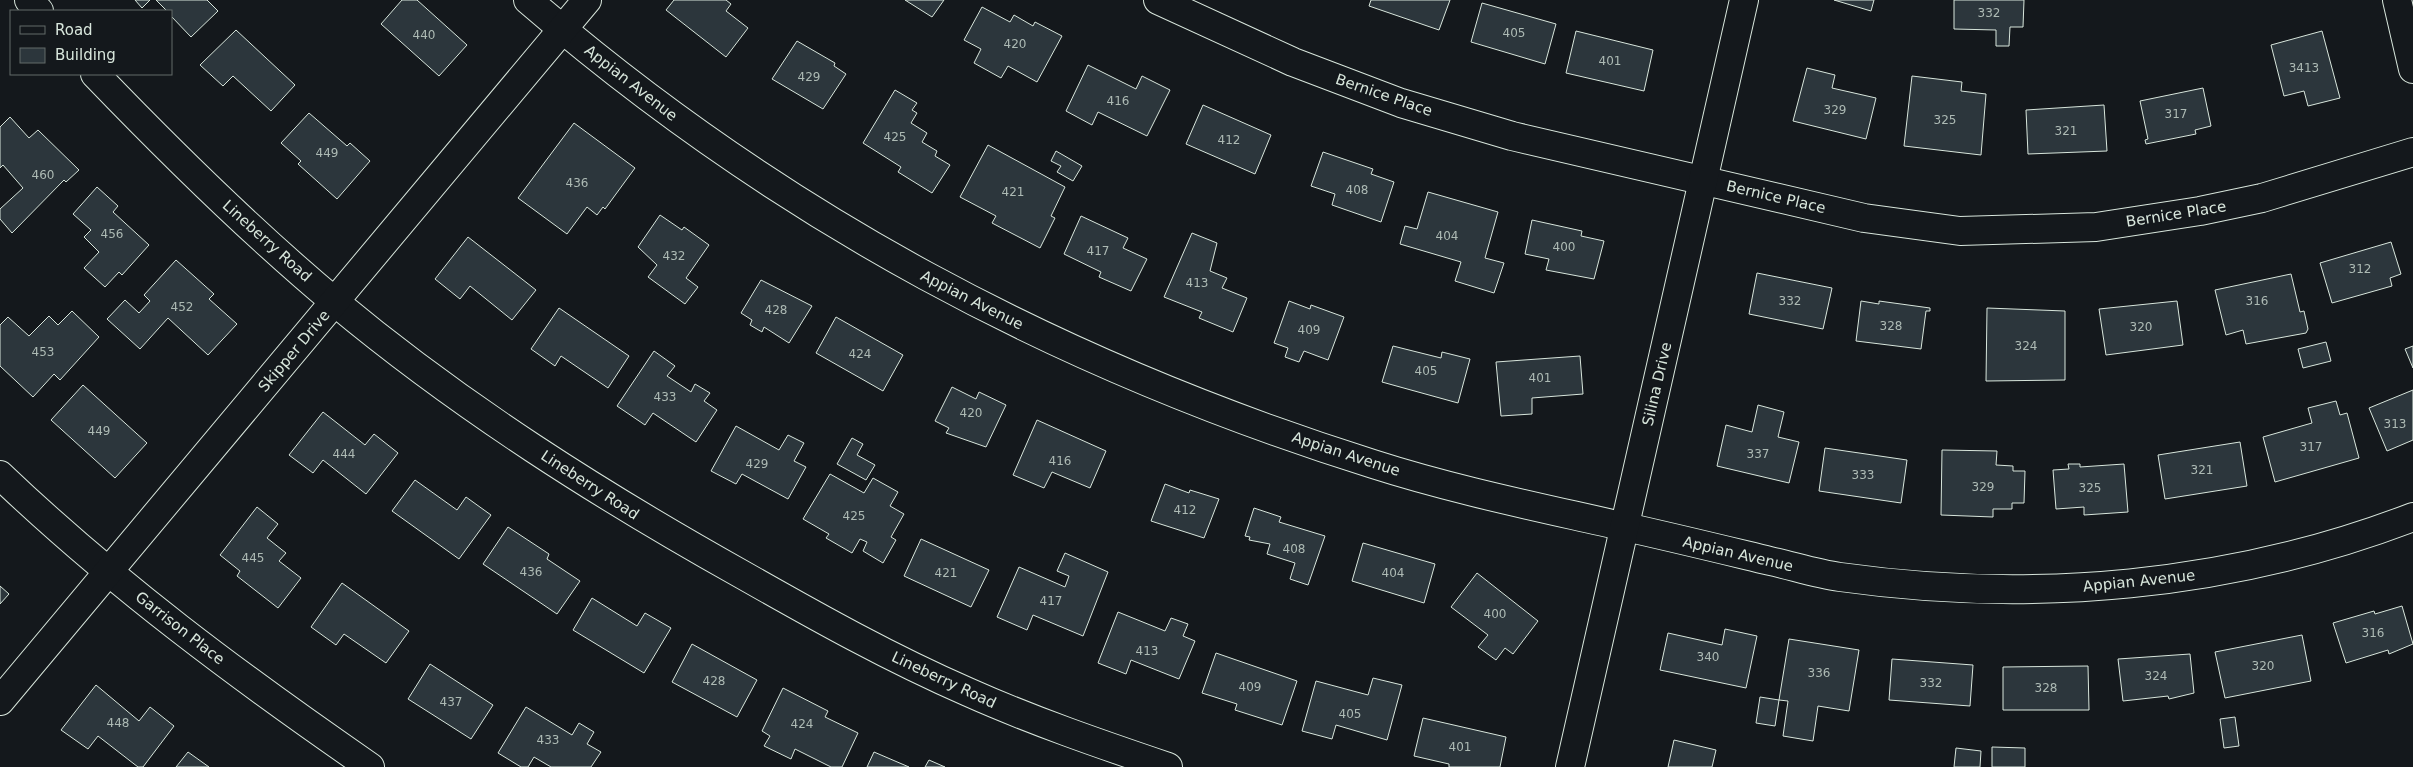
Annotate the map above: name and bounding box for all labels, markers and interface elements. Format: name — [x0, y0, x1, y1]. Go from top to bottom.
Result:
house number: 332 — [1978, 6, 2000, 20]
legend — [10, 10, 172, 75]
text: Road — [55, 21, 93, 39]
house number: 405 — [1503, 26, 1525, 40]
house number: 440 — [413, 28, 435, 42]
house number: 420 — [1004, 37, 1026, 51]
street label: Appian Avenue — [581, 41, 681, 125]
text: Building — [55, 46, 116, 64]
house number: 401 — [1599, 54, 1621, 68]
house number: 3413 — [2289, 61, 2319, 75]
house number: 429 — [798, 70, 820, 84]
street label: Bernice Place — [1333, 70, 1435, 120]
house number: 416 — [1107, 94, 1129, 108]
house number: 329 — [1824, 103, 1846, 117]
house number: 317 — [2165, 107, 2187, 121]
house number: 325 — [1934, 113, 1956, 127]
house number: 321 — [2055, 124, 2077, 138]
house number: 425 — [884, 130, 906, 144]
house number: 412 — [1218, 133, 1240, 147]
house number: 449 — [316, 146, 338, 160]
house number: 460 — [32, 168, 54, 182]
house number: 436 — [566, 176, 588, 190]
street label: Bernice Place — [1725, 177, 1827, 217]
house number: 408 — [1346, 183, 1368, 197]
house number: 421 — [1002, 185, 1024, 199]
street label: Lineberry Road — [219, 196, 315, 286]
street label: Bernice Place — [2125, 197, 2227, 231]
house number: 456 — [101, 227, 123, 241]
house number: 404 — [1436, 229, 1458, 243]
house number: 400 — [1553, 240, 1575, 254]
house number: 417 — [1087, 244, 1109, 258]
house number: 432 — [663, 249, 685, 263]
house number: 312 — [2349, 262, 2371, 276]
street label: Appian Avenue — [918, 266, 1026, 334]
house number: 413 — [1186, 276, 1208, 290]
house number: 332 — [1779, 294, 1801, 308]
house number: 316 — [2246, 294, 2268, 308]
house number: 452 — [171, 300, 193, 314]
house number: 428 — [765, 303, 787, 317]
street label: Skipper Drive — [254, 306, 334, 396]
house number: 328 — [1880, 319, 1902, 333]
house number: 320 — [2130, 320, 2152, 334]
house number: 409 — [1298, 323, 1320, 337]
house number: 324 — [2015, 339, 2037, 353]
street label: Silina Drive — [1639, 340, 1675, 428]
house number: 453 — [32, 345, 54, 359]
house number: 424 — [849, 347, 871, 361]
house number: 405 — [1415, 364, 1437, 378]
house number: 401 — [1529, 371, 1551, 385]
house number: 433 — [654, 390, 676, 404]
house number: 420 — [960, 406, 982, 420]
house number: 313 — [2384, 417, 2406, 431]
house number: 449 — [88, 424, 110, 438]
street label: Appian Avenue — [1290, 428, 1402, 480]
house number: 317 — [2300, 440, 2322, 454]
house number: 444 — [333, 447, 355, 461]
street label: Lineberry Road — [538, 447, 642, 523]
house number: 337 — [1747, 447, 1769, 461]
house number: 416 — [1049, 454, 1071, 468]
house number: 429 — [746, 457, 768, 471]
house number: 321 — [2191, 463, 2213, 477]
house number: 333 — [1852, 468, 1874, 482]
house number: 329 — [1972, 480, 1994, 494]
house number: 325 — [2079, 481, 2101, 495]
house number: 412 — [1174, 503, 1196, 517]
house number: 425 — [843, 509, 865, 523]
street label: Appian Avenue — [1681, 533, 1795, 575]
house number: 408 — [1283, 542, 1305, 556]
house number: 445 — [242, 551, 264, 565]
house number: 436 — [520, 565, 542, 579]
house number: 421 — [935, 566, 957, 580]
house number: 404 — [1382, 566, 1404, 580]
street label: Appian Avenue — [2082, 566, 2196, 596]
street label: Garrison Place — [132, 588, 228, 668]
house number: 417 — [1040, 594, 1062, 608]
house number: 400 — [1484, 607, 1506, 621]
house number: 316 — [2362, 626, 2384, 640]
house number: 413 — [1136, 644, 1158, 658]
street label: Lineberry Road — [889, 648, 999, 712]
house number: 340 — [1697, 650, 1719, 664]
house number: 320 — [2252, 659, 2274, 673]
house number: 336 — [1808, 666, 1830, 680]
house number: 324 — [2145, 669, 2167, 683]
house number: 428 — [703, 674, 725, 688]
house number: 332 — [1920, 676, 1942, 690]
house number: 409 — [1239, 680, 1261, 694]
house number: 328 — [2035, 681, 2057, 695]
house number: 437 — [440, 695, 462, 709]
house number: 405 — [1339, 707, 1361, 721]
house number: 448 — [107, 716, 129, 730]
house number: 424 — [791, 717, 813, 731]
house number: 433 — [537, 733, 559, 747]
house number: 401 — [1449, 740, 1471, 754]

